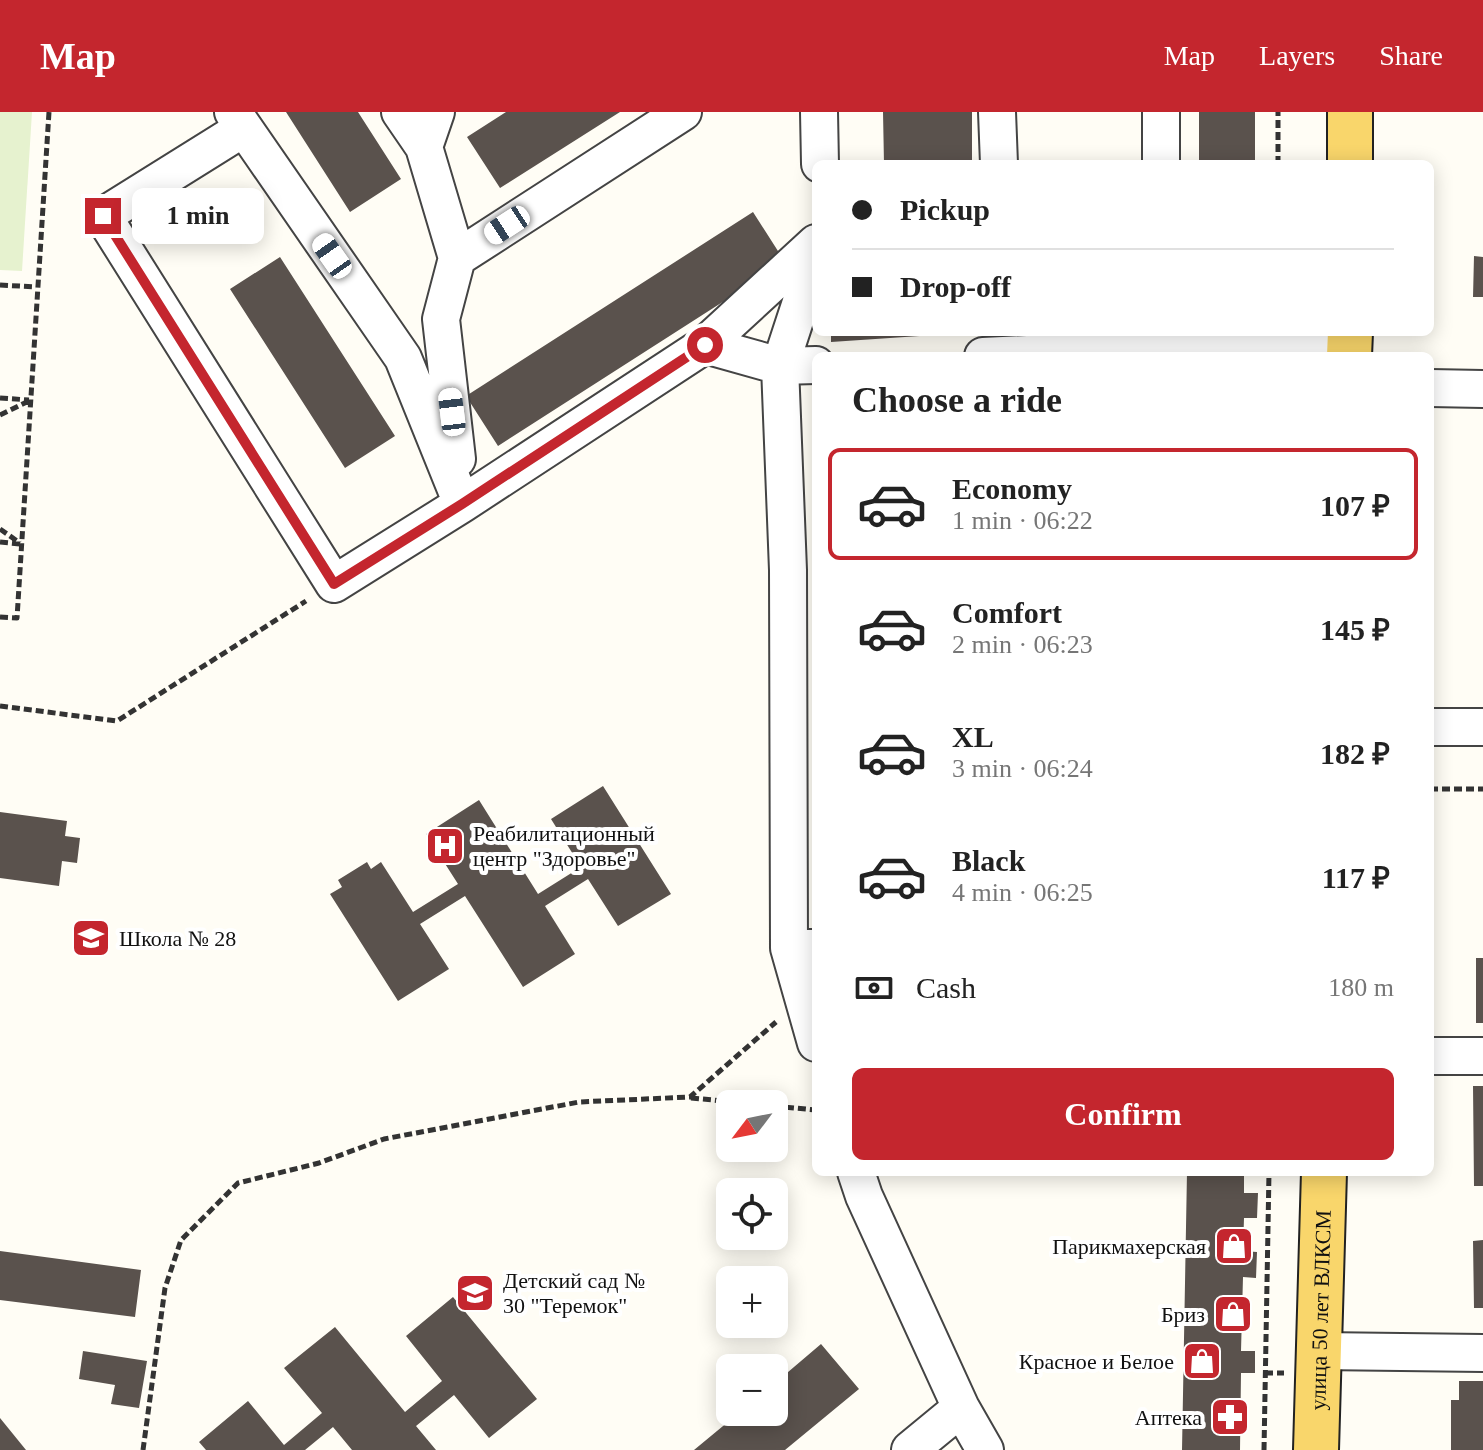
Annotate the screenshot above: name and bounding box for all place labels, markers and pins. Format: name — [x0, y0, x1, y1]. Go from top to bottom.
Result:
place label: Реабилитационный центр "Здоровье" — [473, 821, 655, 871]
hospital icon: Реабилитационный центр "Здоровье" — [424, 825, 466, 867]
school or university icon: Школа № 28 — [70, 917, 112, 959]
place label: Школа № 28 — [119, 926, 236, 951]
shop icon: Парикмахерская — [1213, 1225, 1255, 1267]
place label: Парикмахерская — [1052, 1234, 1206, 1259]
place label: Детский сад № 30 "Теремок" — [503, 1268, 645, 1318]
school or university icon: Детский сад № 30 "Теремок" — [454, 1272, 496, 1314]
shop icon: Бриз — [1212, 1293, 1254, 1335]
place label: Бриз — [1161, 1302, 1205, 1327]
shop icon: Красное и Белое — [1181, 1340, 1223, 1382]
place label: Красное и Белое — [1019, 1349, 1174, 1374]
pharmacy icon: Аптека — [1209, 1396, 1251, 1438]
place label: Аптека — [1135, 1405, 1202, 1430]

